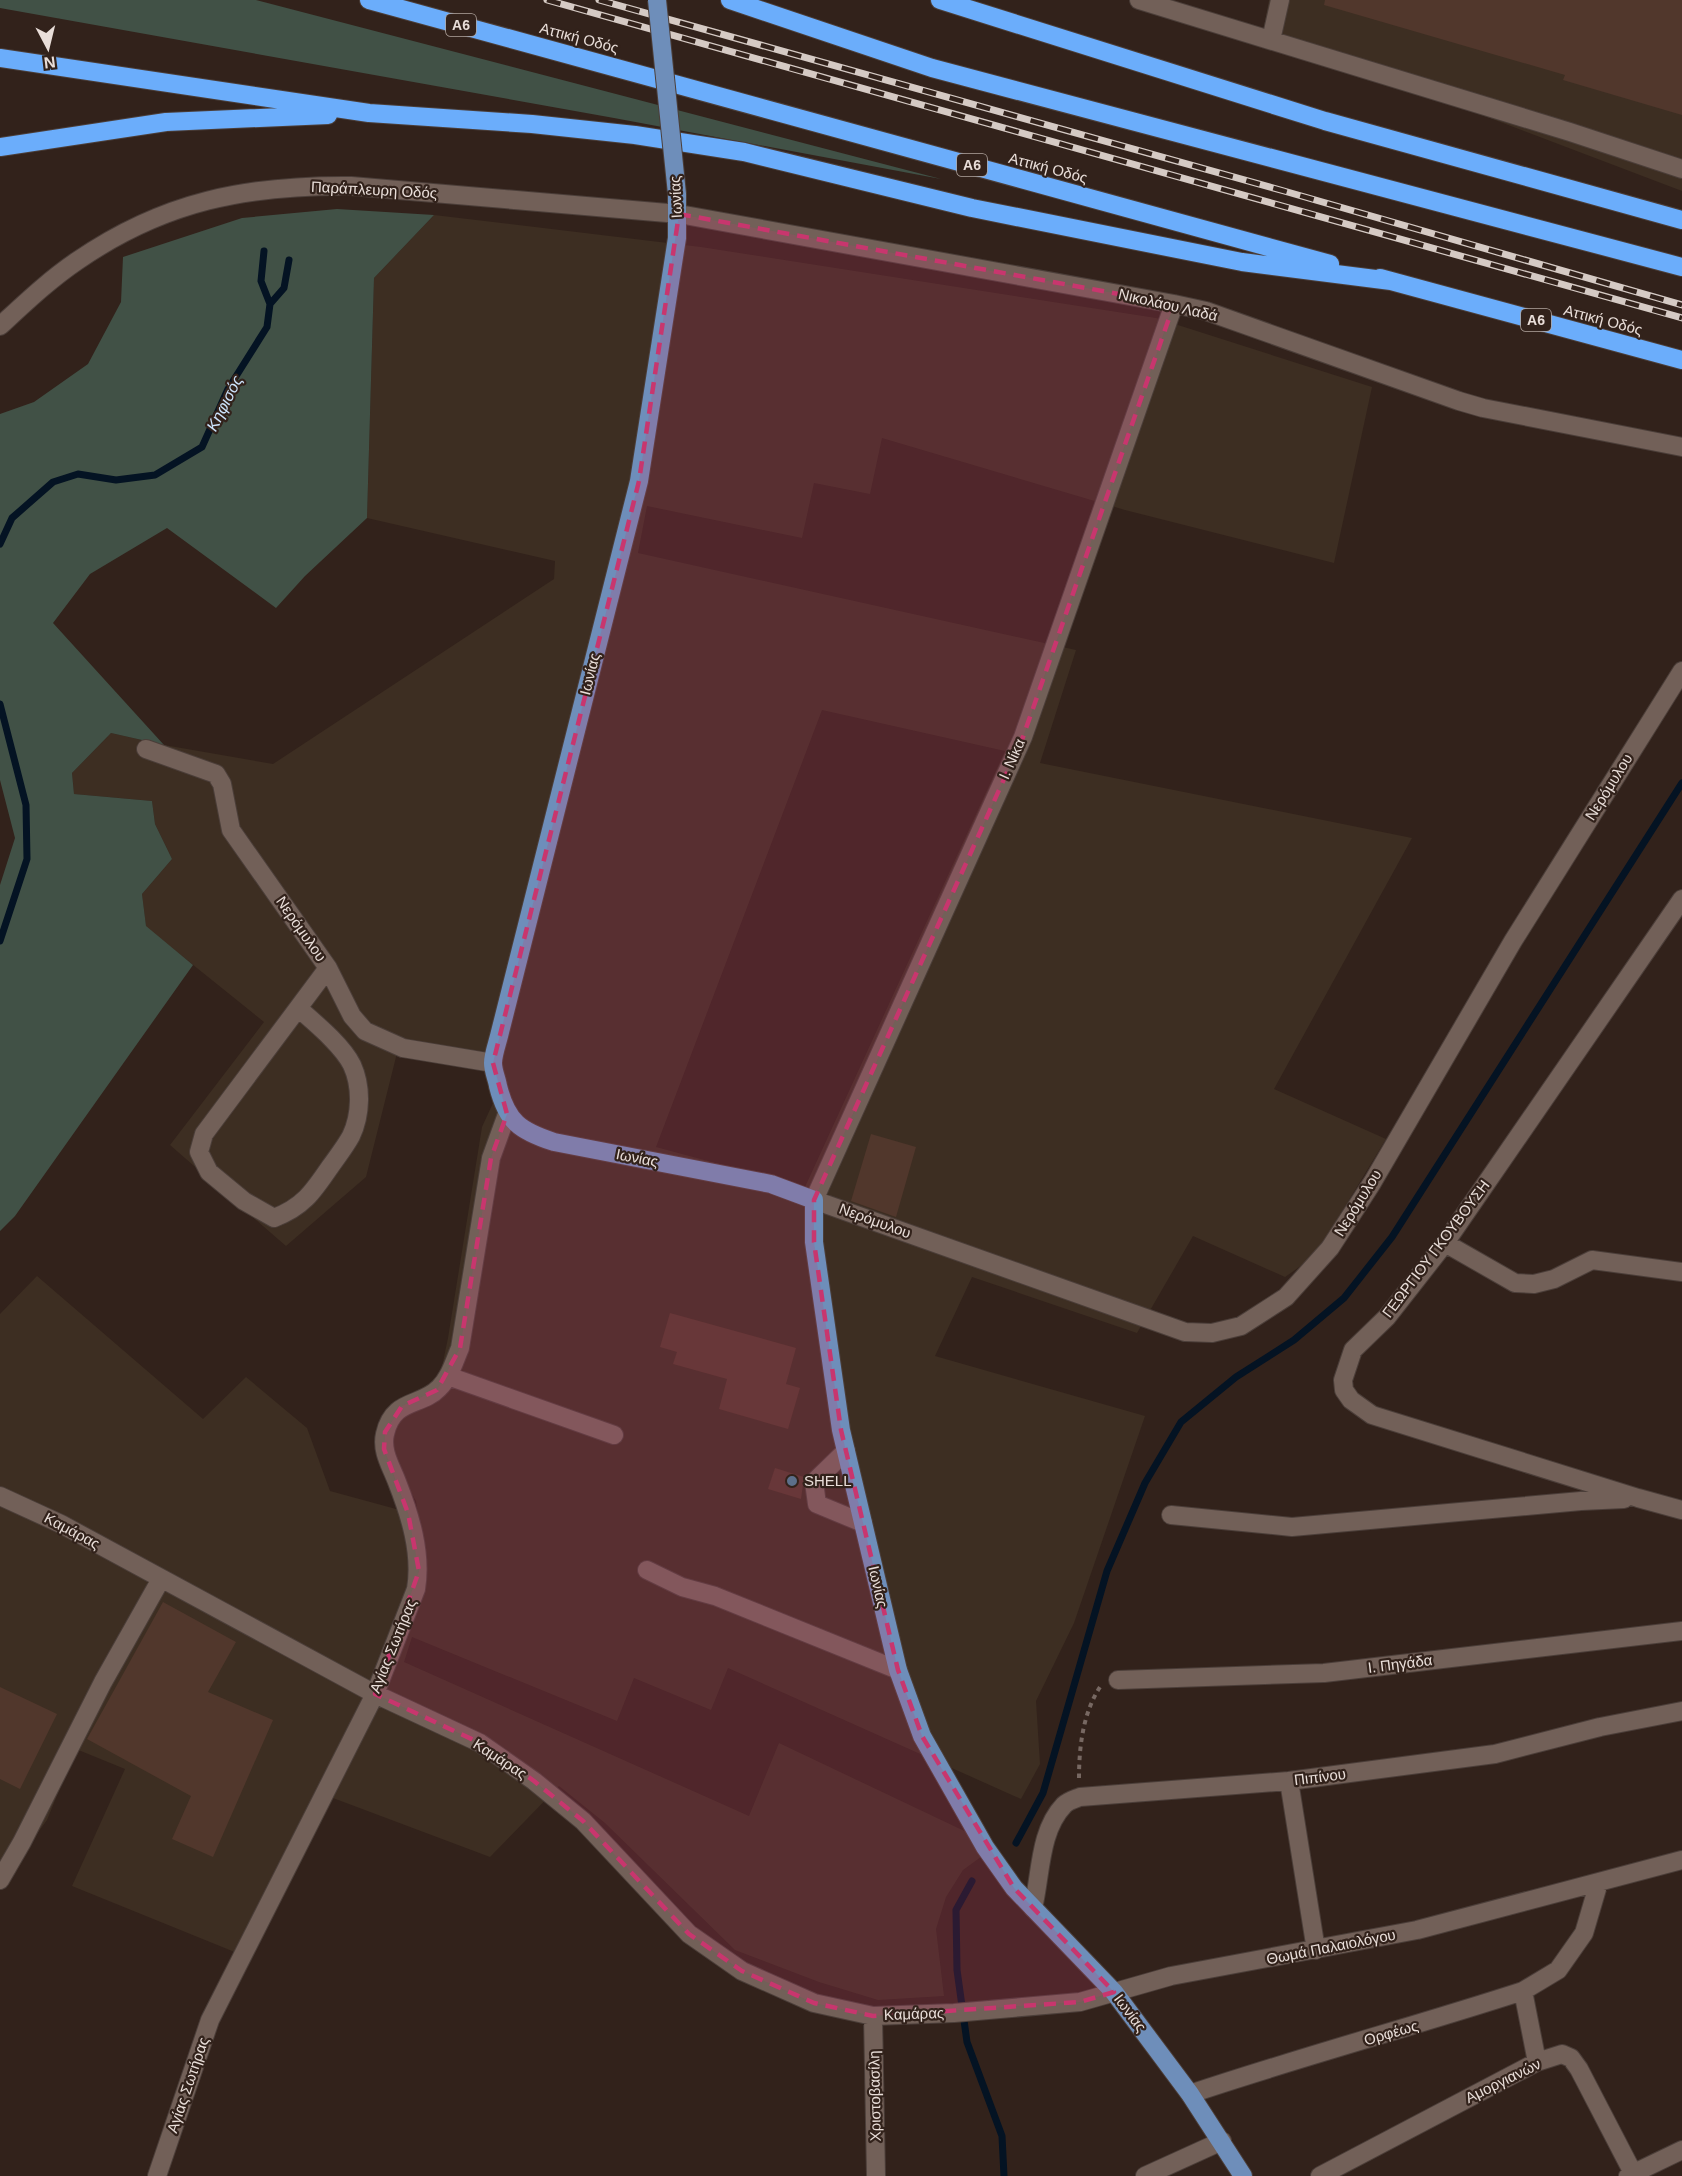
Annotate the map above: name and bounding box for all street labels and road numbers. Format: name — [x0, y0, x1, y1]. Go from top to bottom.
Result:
road number: Α6 — [446, 14, 476, 36]
street label: Αττική Οδός — [538, 19, 620, 56]
street label: Αττική Οδός — [1007, 149, 1089, 186]
road number: Α6 — [957, 154, 987, 176]
street label: Ιωνίας — [666, 175, 685, 219]
street label: Παράπλευρη Οδός — [311, 178, 437, 201]
street label: Νικολάου Λαδά — [1117, 285, 1220, 324]
street label: Αττική Οδός — [1562, 301, 1644, 338]
road number: Α6 — [1521, 309, 1551, 331]
street label: Ιωνίας — [576, 651, 603, 697]
street label: Ι. Νίκα — [995, 736, 1028, 782]
street label: Νερόμυλου — [1581, 750, 1636, 823]
street label: Νερόμυλου — [273, 893, 330, 964]
street label: Ιωνίας — [615, 1145, 660, 1170]
street label: Νερόμυλου — [1330, 1166, 1385, 1239]
street label: ΓΕΩΡΓΙΟΥ ΓΚΟΥΒΟΥΣΗ — [1378, 1177, 1493, 1321]
street label: Νερόμυλου — [837, 1200, 913, 1241]
street label: Καμάρας — [42, 1509, 103, 1552]
street label: Ιωνίας — [865, 1564, 892, 1610]
street label: Αγίας Σωτήρας — [366, 1596, 419, 1695]
street label: Ι. Πηγάδα — [1367, 1651, 1433, 1676]
street label: Καμάρας — [470, 1735, 530, 1782]
street label: Πιπίνου — [1293, 1765, 1347, 1788]
street label: Θωμά Παλαιολόγου — [1265, 1926, 1397, 1967]
street label: Ιωνίας — [1111, 1991, 1150, 2035]
street label: Καμάρας — [884, 2004, 944, 2023]
street label: Ορφέως — [1362, 2017, 1420, 2048]
street label: Αγίας Σωτήρας — [163, 2035, 212, 2135]
street label: Χριστοβασίλη — [865, 2050, 884, 2142]
street label: Αμοργιανών — [1462, 2055, 1543, 2106]

